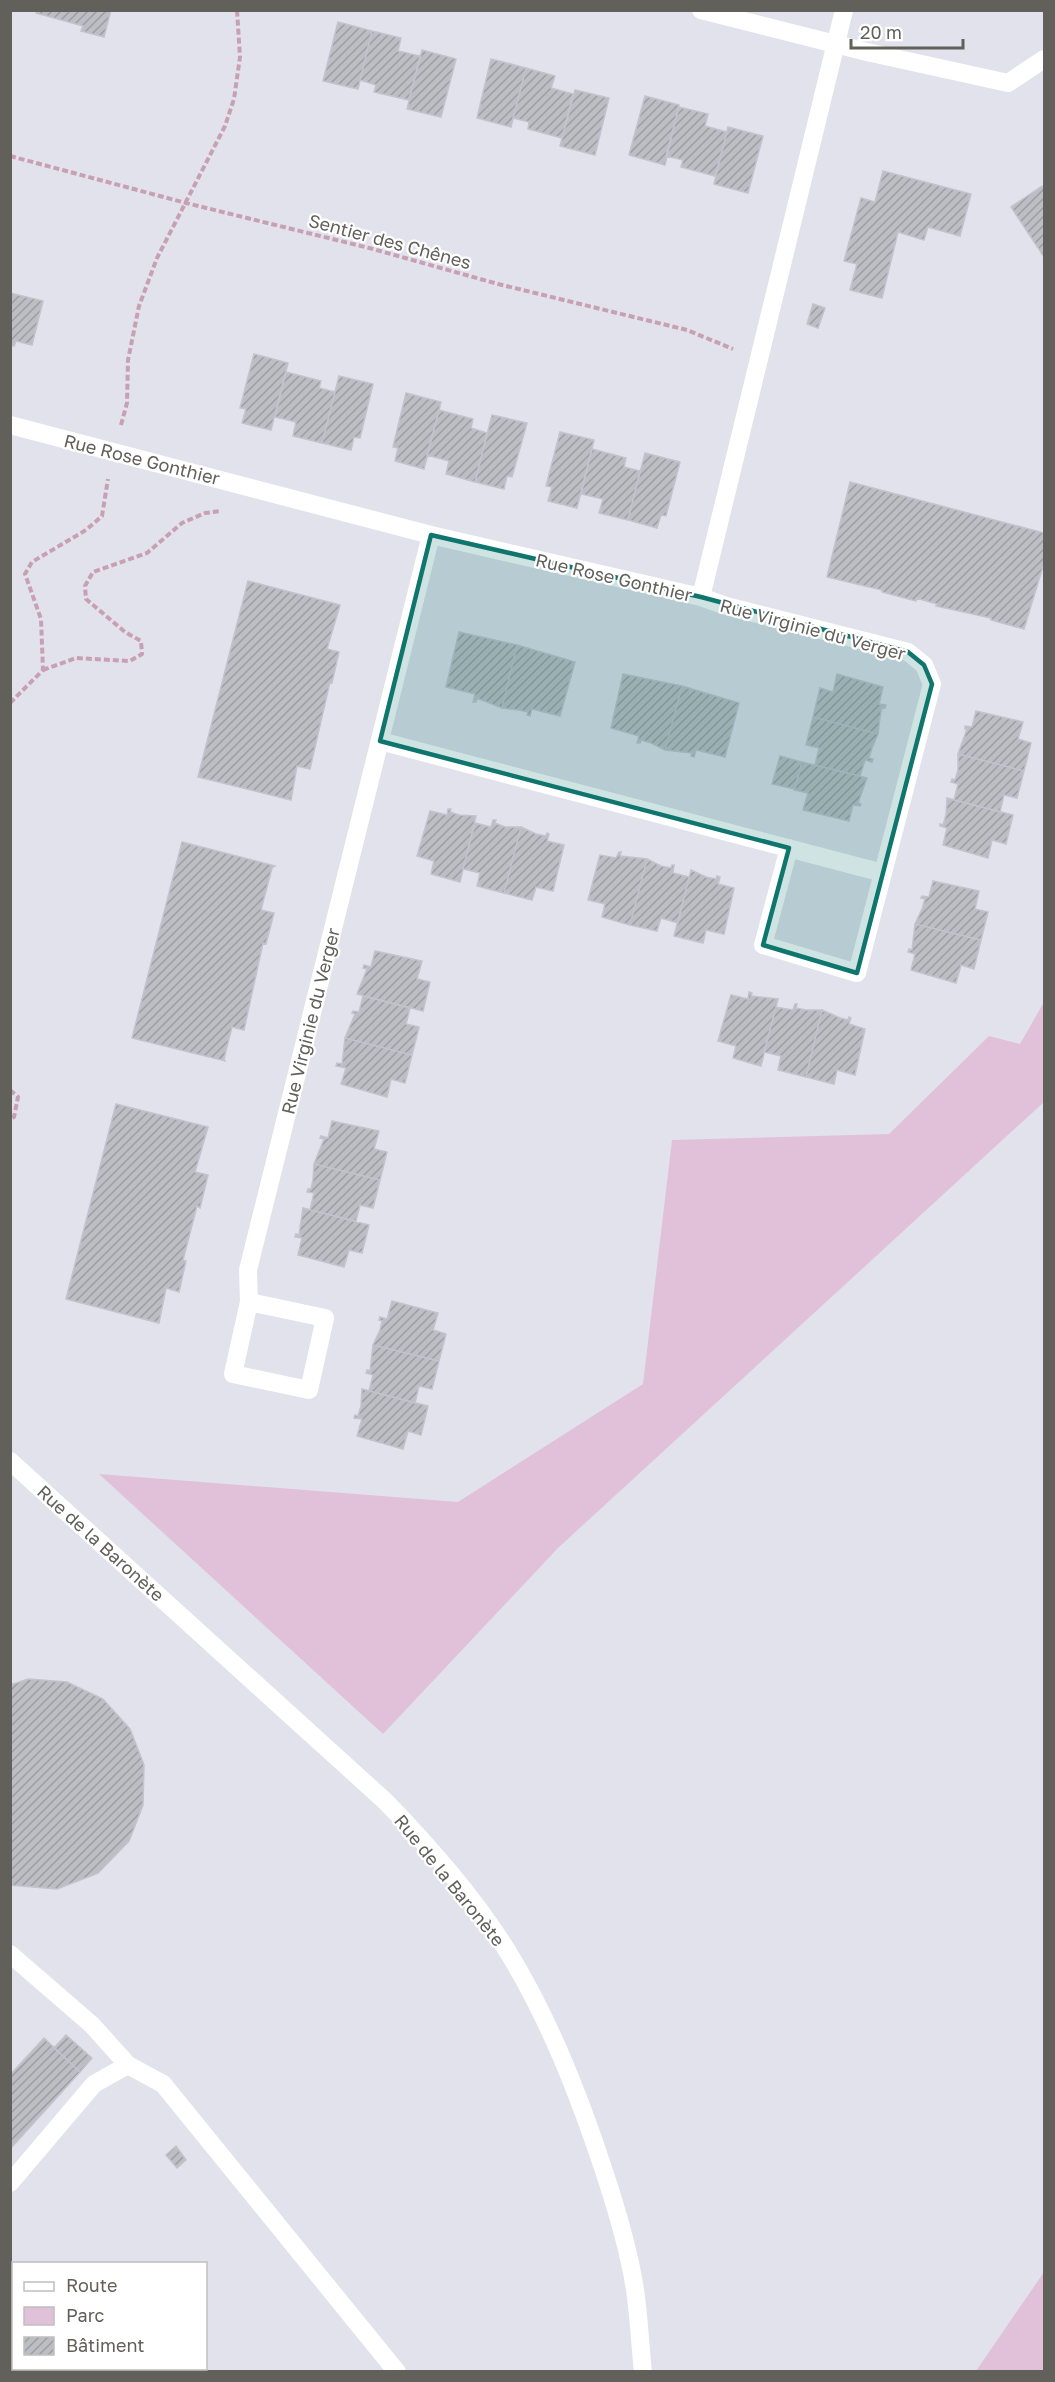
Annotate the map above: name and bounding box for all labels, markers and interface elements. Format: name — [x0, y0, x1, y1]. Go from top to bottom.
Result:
scale bar — [851, 12, 964, 50]
text: 20 m — [860, 21, 902, 43]
street label: Sentier des Chênes — [306, 209, 474, 273]
street label: Rue Rose Gonthier — [62, 429, 222, 489]
street label: Rue Rose Gonthier — [534, 548, 694, 606]
street label: Rue Virginie du Verger — [718, 594, 908, 664]
street label: Rue Virginie du Verger — [276, 925, 344, 1117]
street label: Rue de la Baronète — [33, 1480, 169, 1606]
street label: Rue de la Baronète — [390, 1810, 510, 1950]
legend — [12, 2262, 207, 2370]
text: Route — [66, 2274, 117, 2296]
text: Parc — [66, 2304, 105, 2326]
text: Bâtiment — [66, 2334, 145, 2356]

